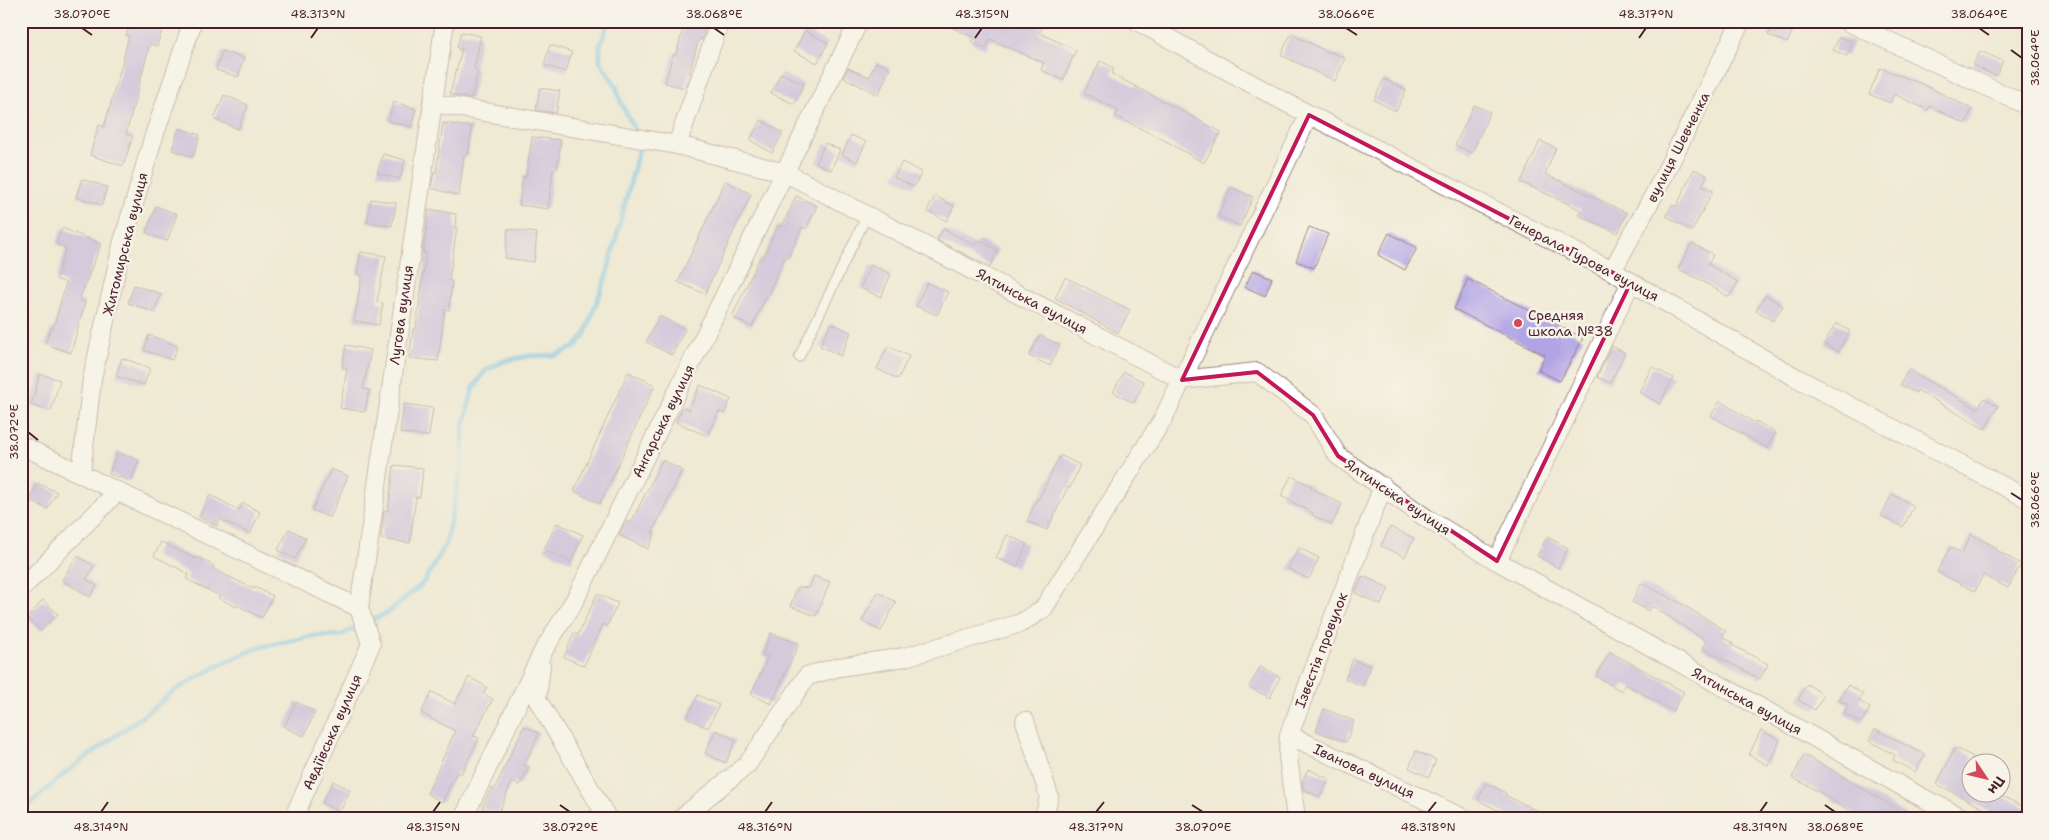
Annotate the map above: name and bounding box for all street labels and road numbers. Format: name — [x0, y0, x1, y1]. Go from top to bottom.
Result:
street label: вулиця Шевченка — [1642, 89, 1714, 205]
street label: Житомирська вулиця — [98, 171, 152, 317]
street label: Генерала Гурова вулиця — [1506, 211, 1662, 305]
street label: Лугова вулиця — [385, 264, 417, 366]
street label: Ялтинська вулиця — [973, 264, 1091, 338]
street label: Ангарська вулиця — [628, 361, 698, 481]
street label: Ялтинська вулиця — [1342, 455, 1454, 539]
street label: Ізвєстія провулок — [1291, 589, 1352, 710]
street label: Ялтинська вулиця — [1689, 663, 1805, 739]
street label: Авдіївська вулиця — [298, 671, 366, 793]
street label: Іванова вулиця — [1310, 740, 1418, 802]

